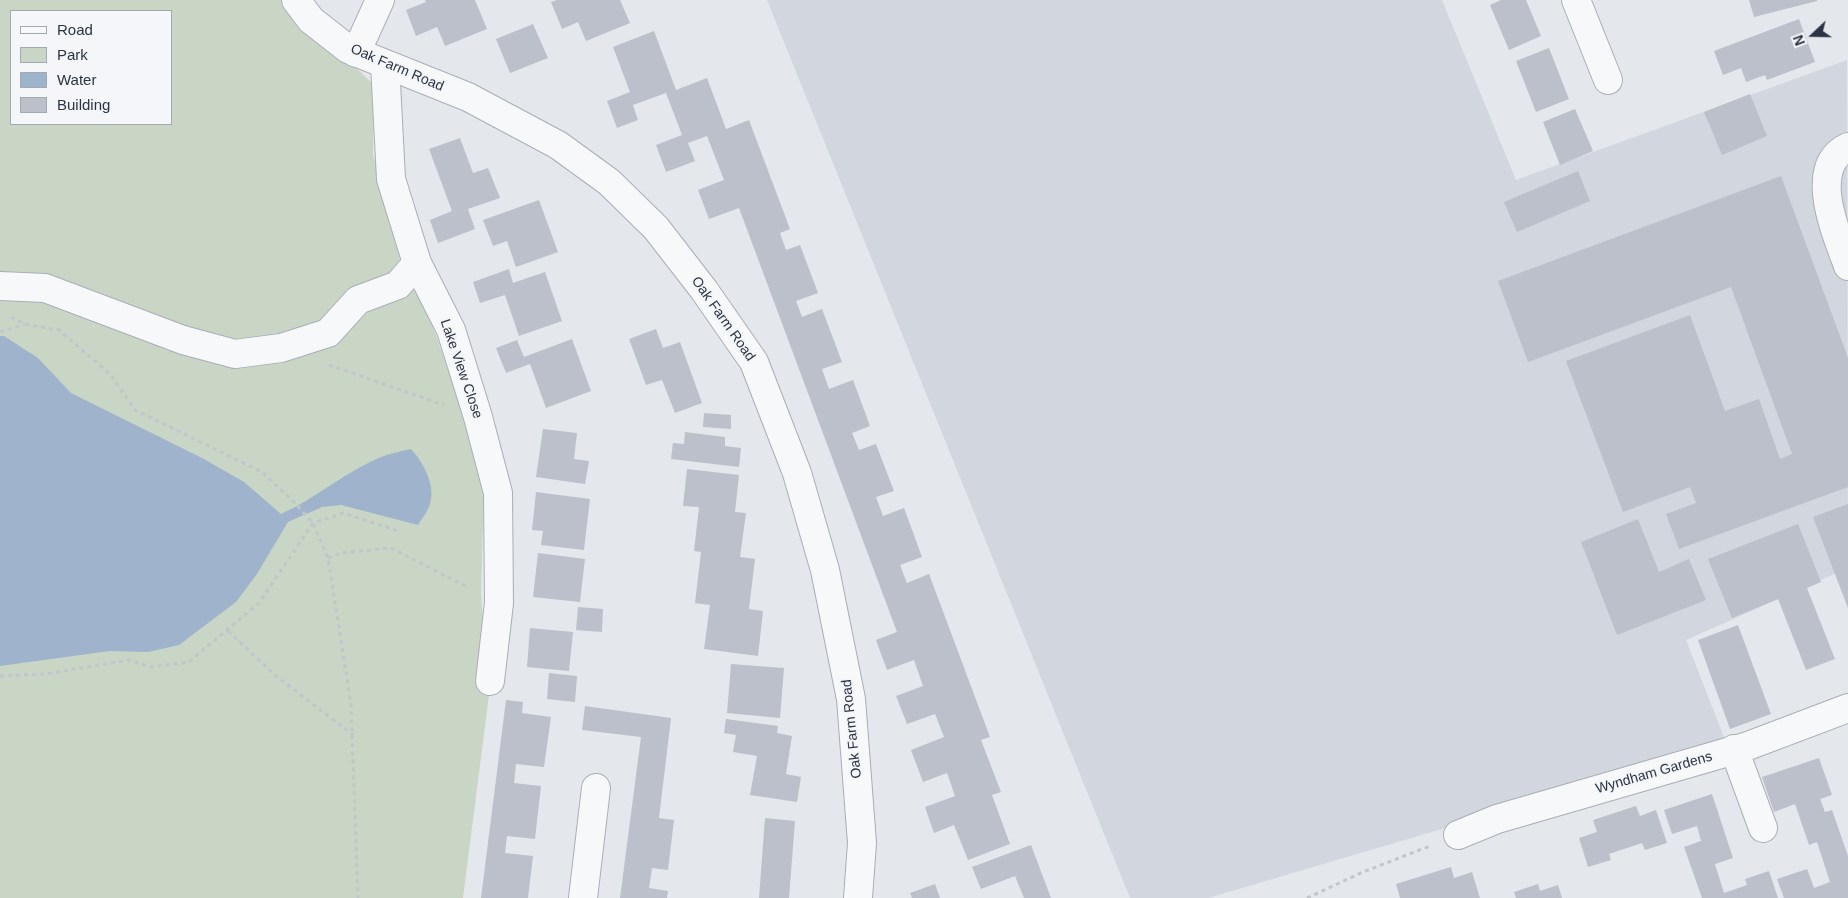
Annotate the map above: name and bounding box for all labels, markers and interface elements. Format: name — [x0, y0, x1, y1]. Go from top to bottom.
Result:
legend — [10, 10, 172, 125]
north arrow — [1788, 10, 1838, 60]
text: Road — [57, 21, 93, 38]
text: N — [1790, 33, 1808, 48]
street label: Oak Farm Road — [348, 41, 446, 95]
text: Park — [57, 46, 88, 63]
text: Water — [57, 71, 96, 88]
text: Building — [57, 96, 110, 113]
street label: Oak Farm Road — [688, 273, 758, 365]
street label: Lake View Close — [436, 317, 486, 421]
street label: Oak Farm Road — [838, 679, 866, 779]
street label: Wyndham Gardens — [1594, 748, 1714, 798]

